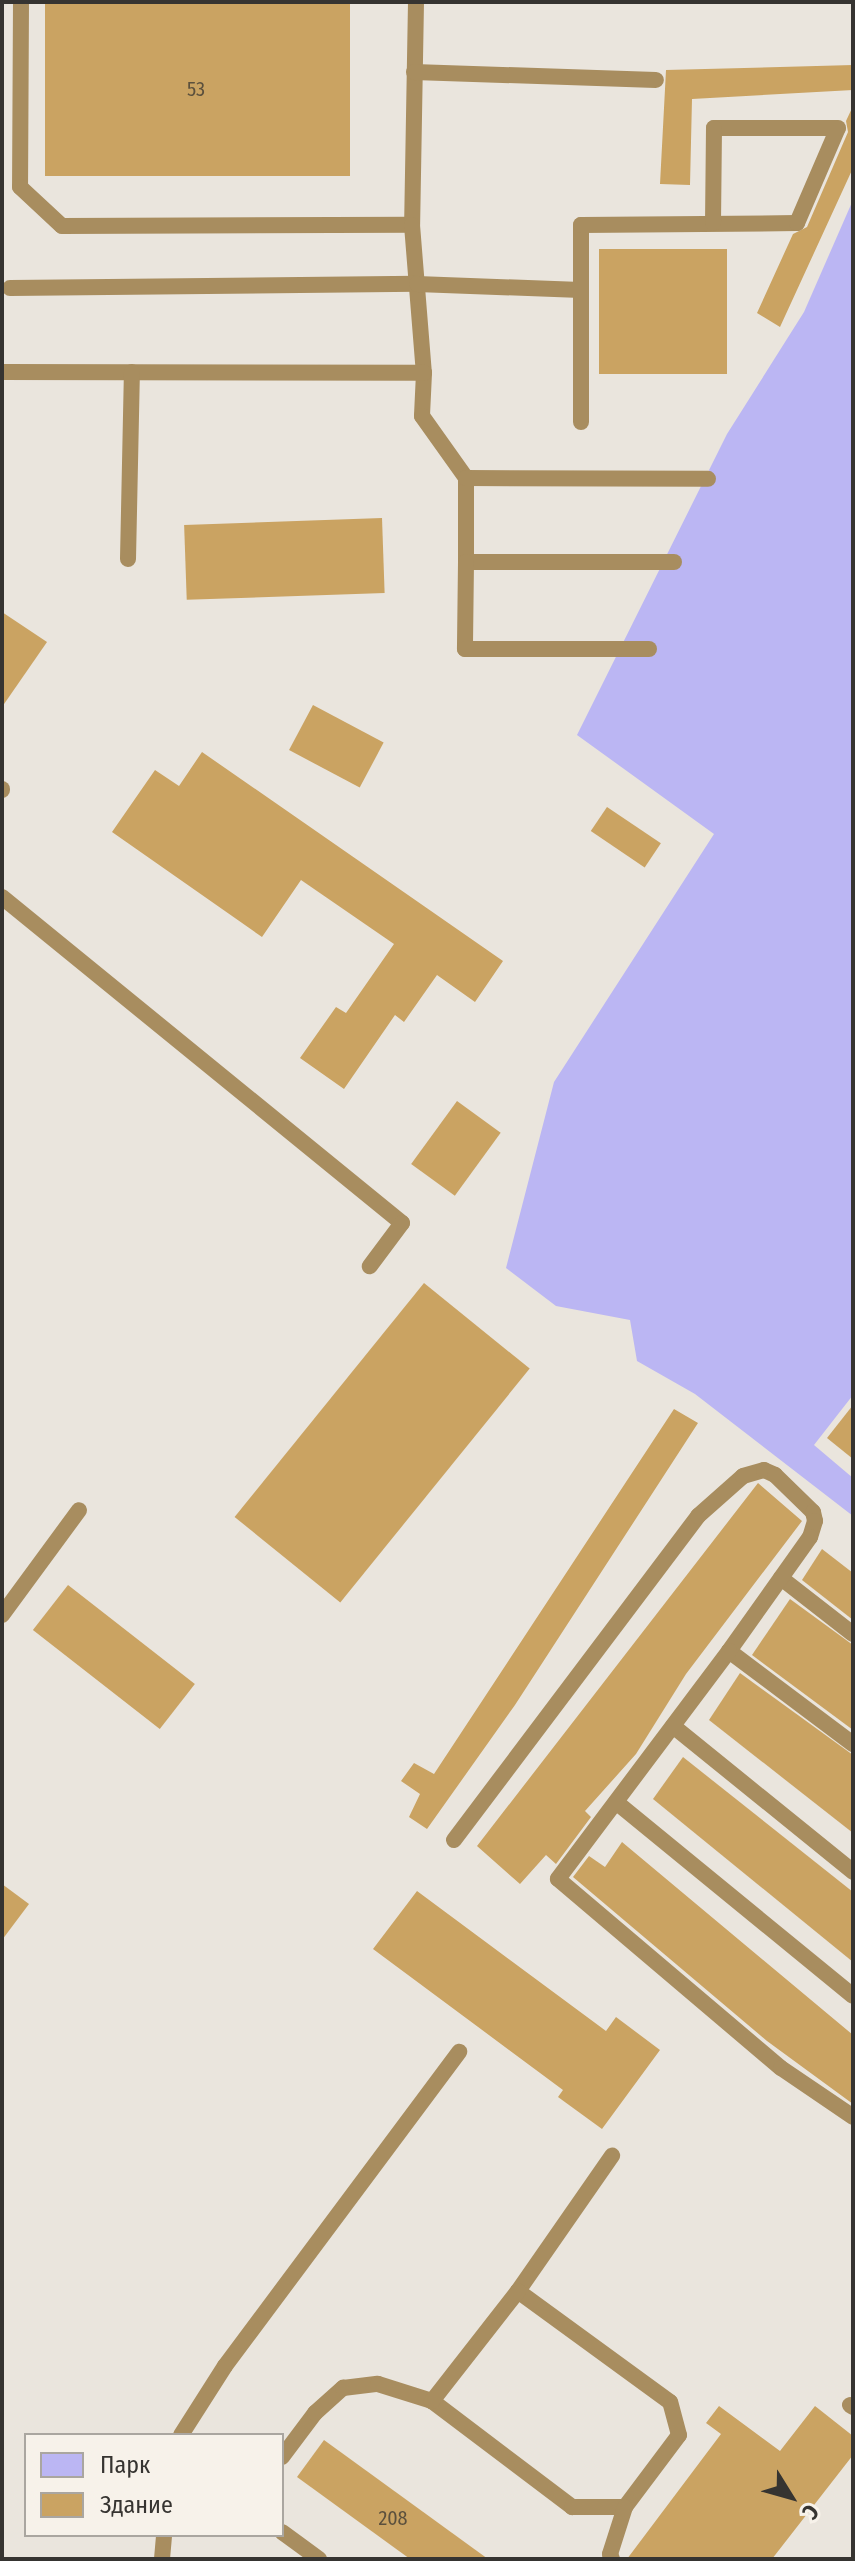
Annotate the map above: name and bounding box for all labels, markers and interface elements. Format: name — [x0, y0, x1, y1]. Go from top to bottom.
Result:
house number: 53 — [187, 77, 205, 101]
legend — [24, 2433, 284, 2537]
text: Парк — [100, 2451, 150, 2479]
north arrow — [751, 2457, 831, 2537]
text: Здание — [100, 2491, 173, 2519]
text: С — [796, 2499, 825, 2524]
house number: 208 — [378, 2506, 408, 2530]

